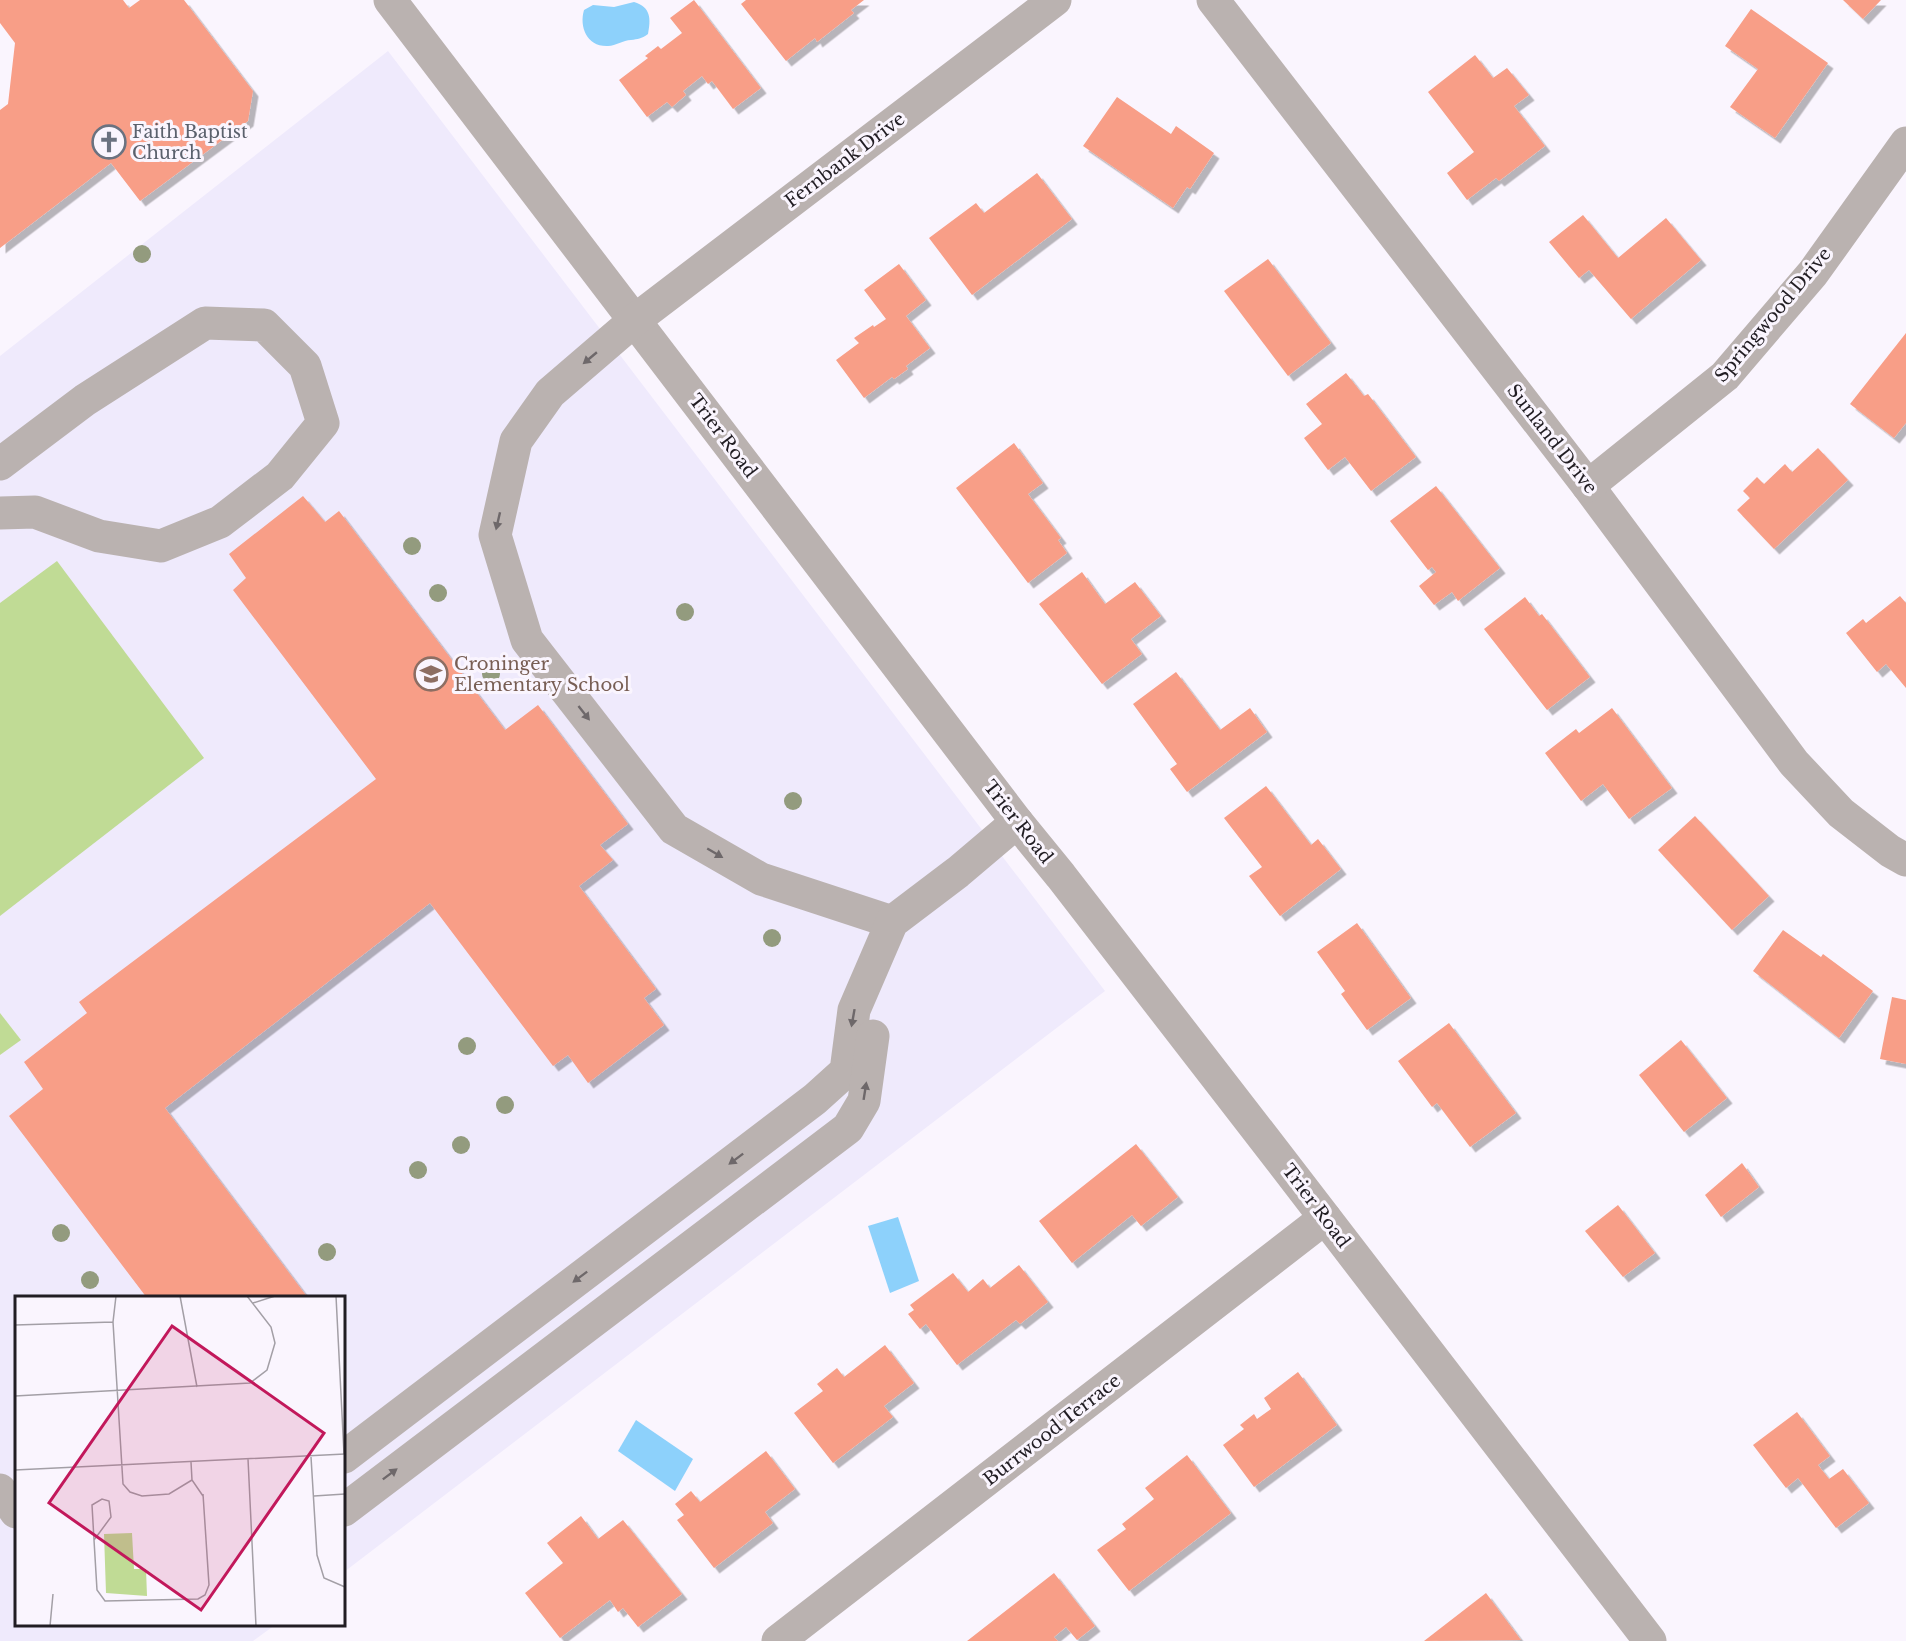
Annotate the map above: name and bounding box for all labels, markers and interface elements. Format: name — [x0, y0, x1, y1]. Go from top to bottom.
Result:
street label: Fernbank Drive — [781, 108, 909, 212]
place label: Faith Baptist Church — [132, 121, 248, 164]
church icon: Faith Baptist Church — [91, 124, 127, 160]
street label: Springwood Drive — [1710, 243, 1836, 387]
one-way arrow — [582, 351, 598, 364]
street label: Sunland Drive — [1502, 380, 1602, 498]
street label: Trier Road — [684, 390, 762, 482]
one-way arrow — [492, 512, 502, 531]
place label: Croninger Elementary School — [454, 653, 630, 696]
school or university icon: Croninger Elementary School — [413, 656, 449, 692]
one-way arrow — [577, 705, 590, 721]
street label: Trier Road — [979, 776, 1057, 868]
one-way arrow — [707, 848, 724, 858]
one-way arrow — [849, 1008, 858, 1027]
one-way arrow — [861, 1082, 870, 1101]
one-way arrow — [728, 1153, 744, 1165]
street label: Trier Road — [1277, 1160, 1355, 1252]
one-way arrow — [573, 1271, 589, 1283]
inset map — [15, 1296, 345, 1626]
street label: Burrwood Terrace — [979, 1370, 1125, 1490]
one-way arrow — [383, 1469, 398, 1481]

